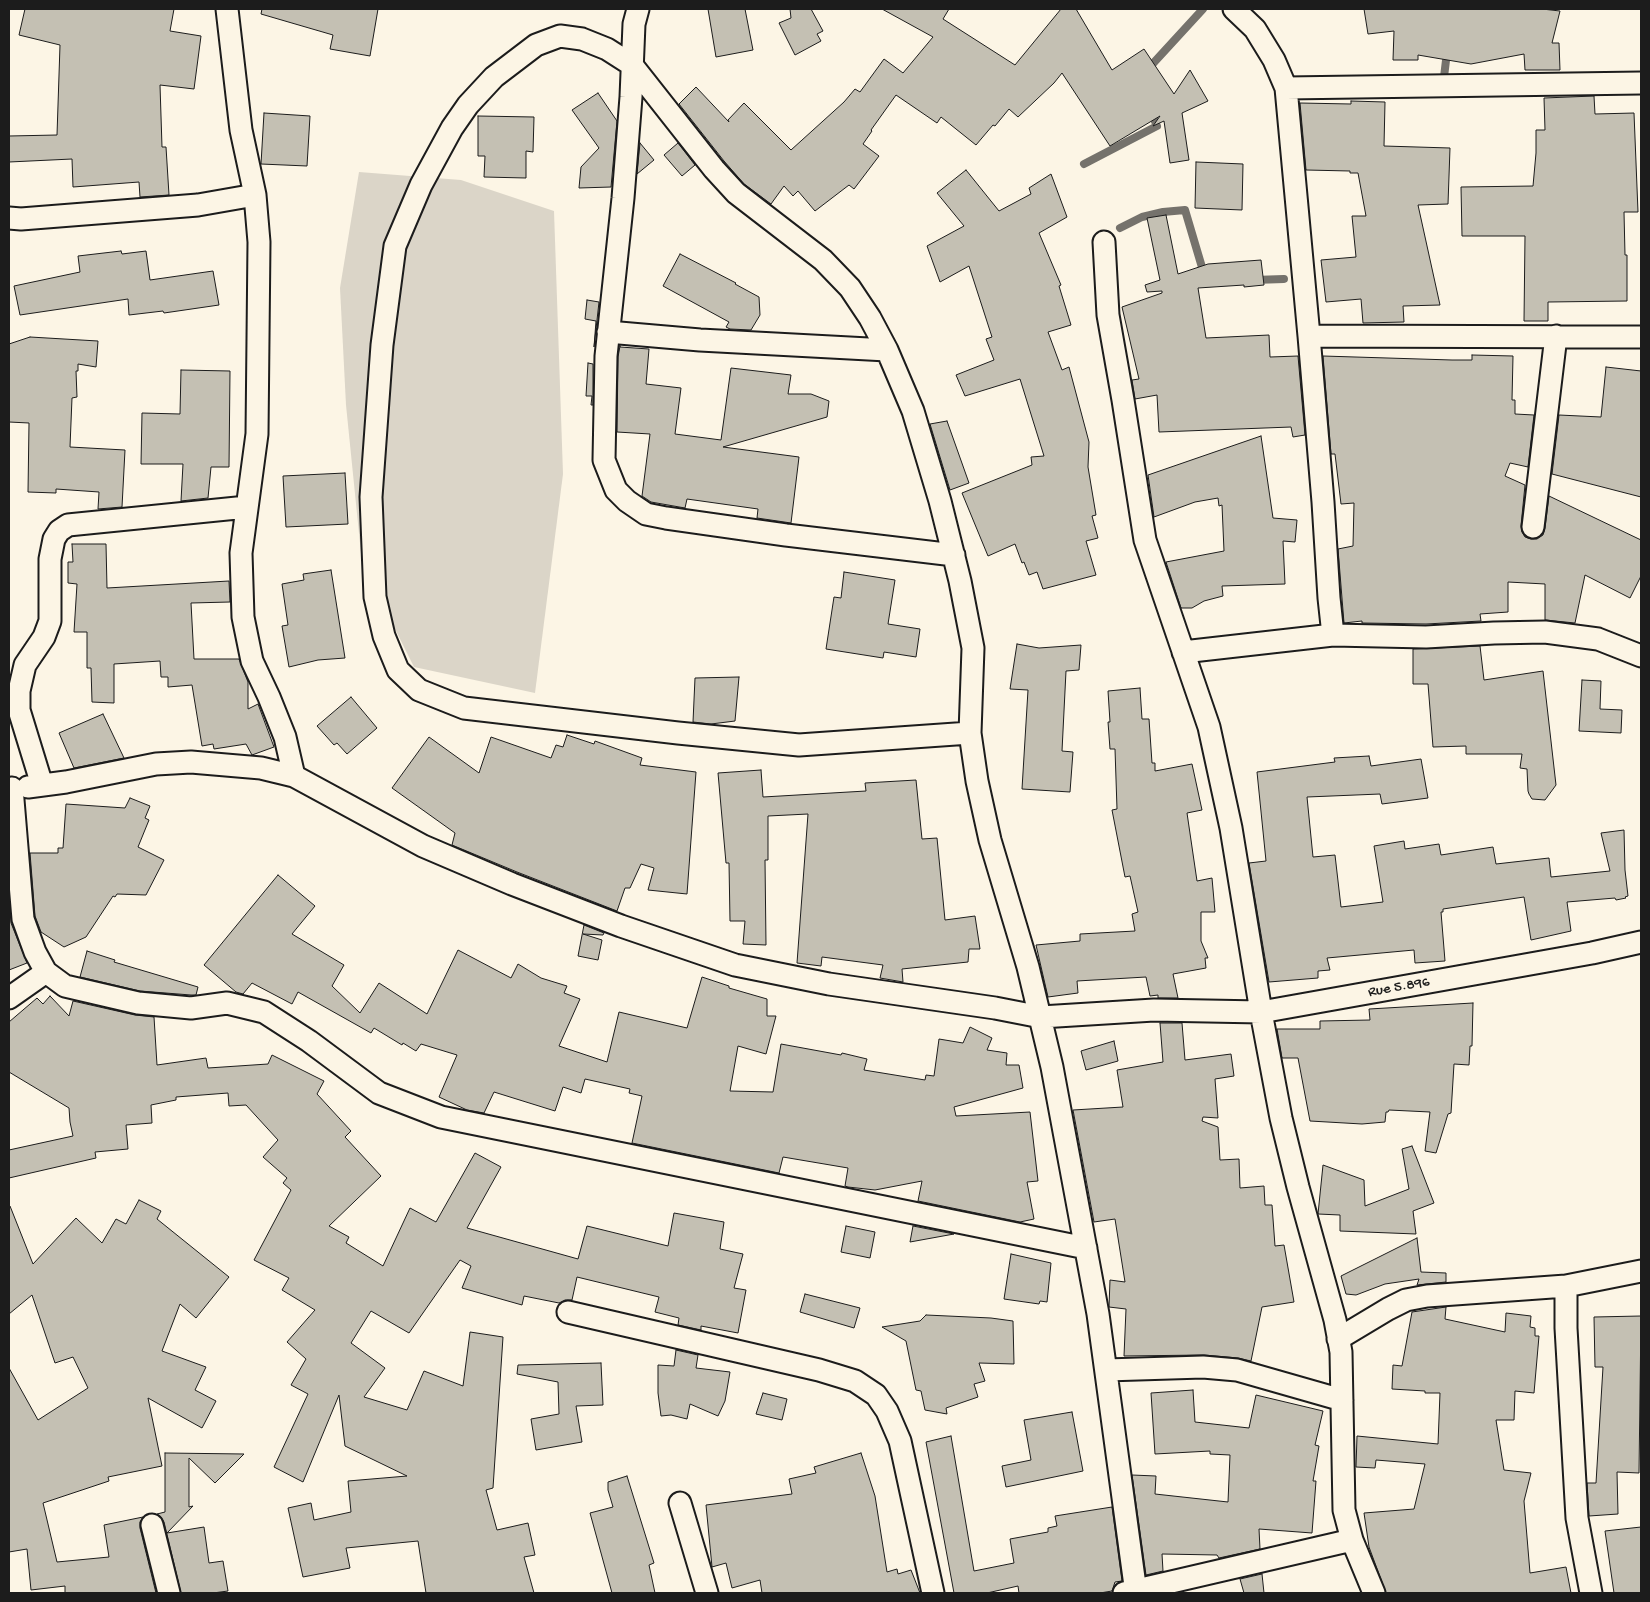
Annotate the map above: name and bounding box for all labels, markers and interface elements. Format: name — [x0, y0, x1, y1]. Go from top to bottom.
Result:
street label: Rue 5.896 — [1367, 974, 1431, 1002]

